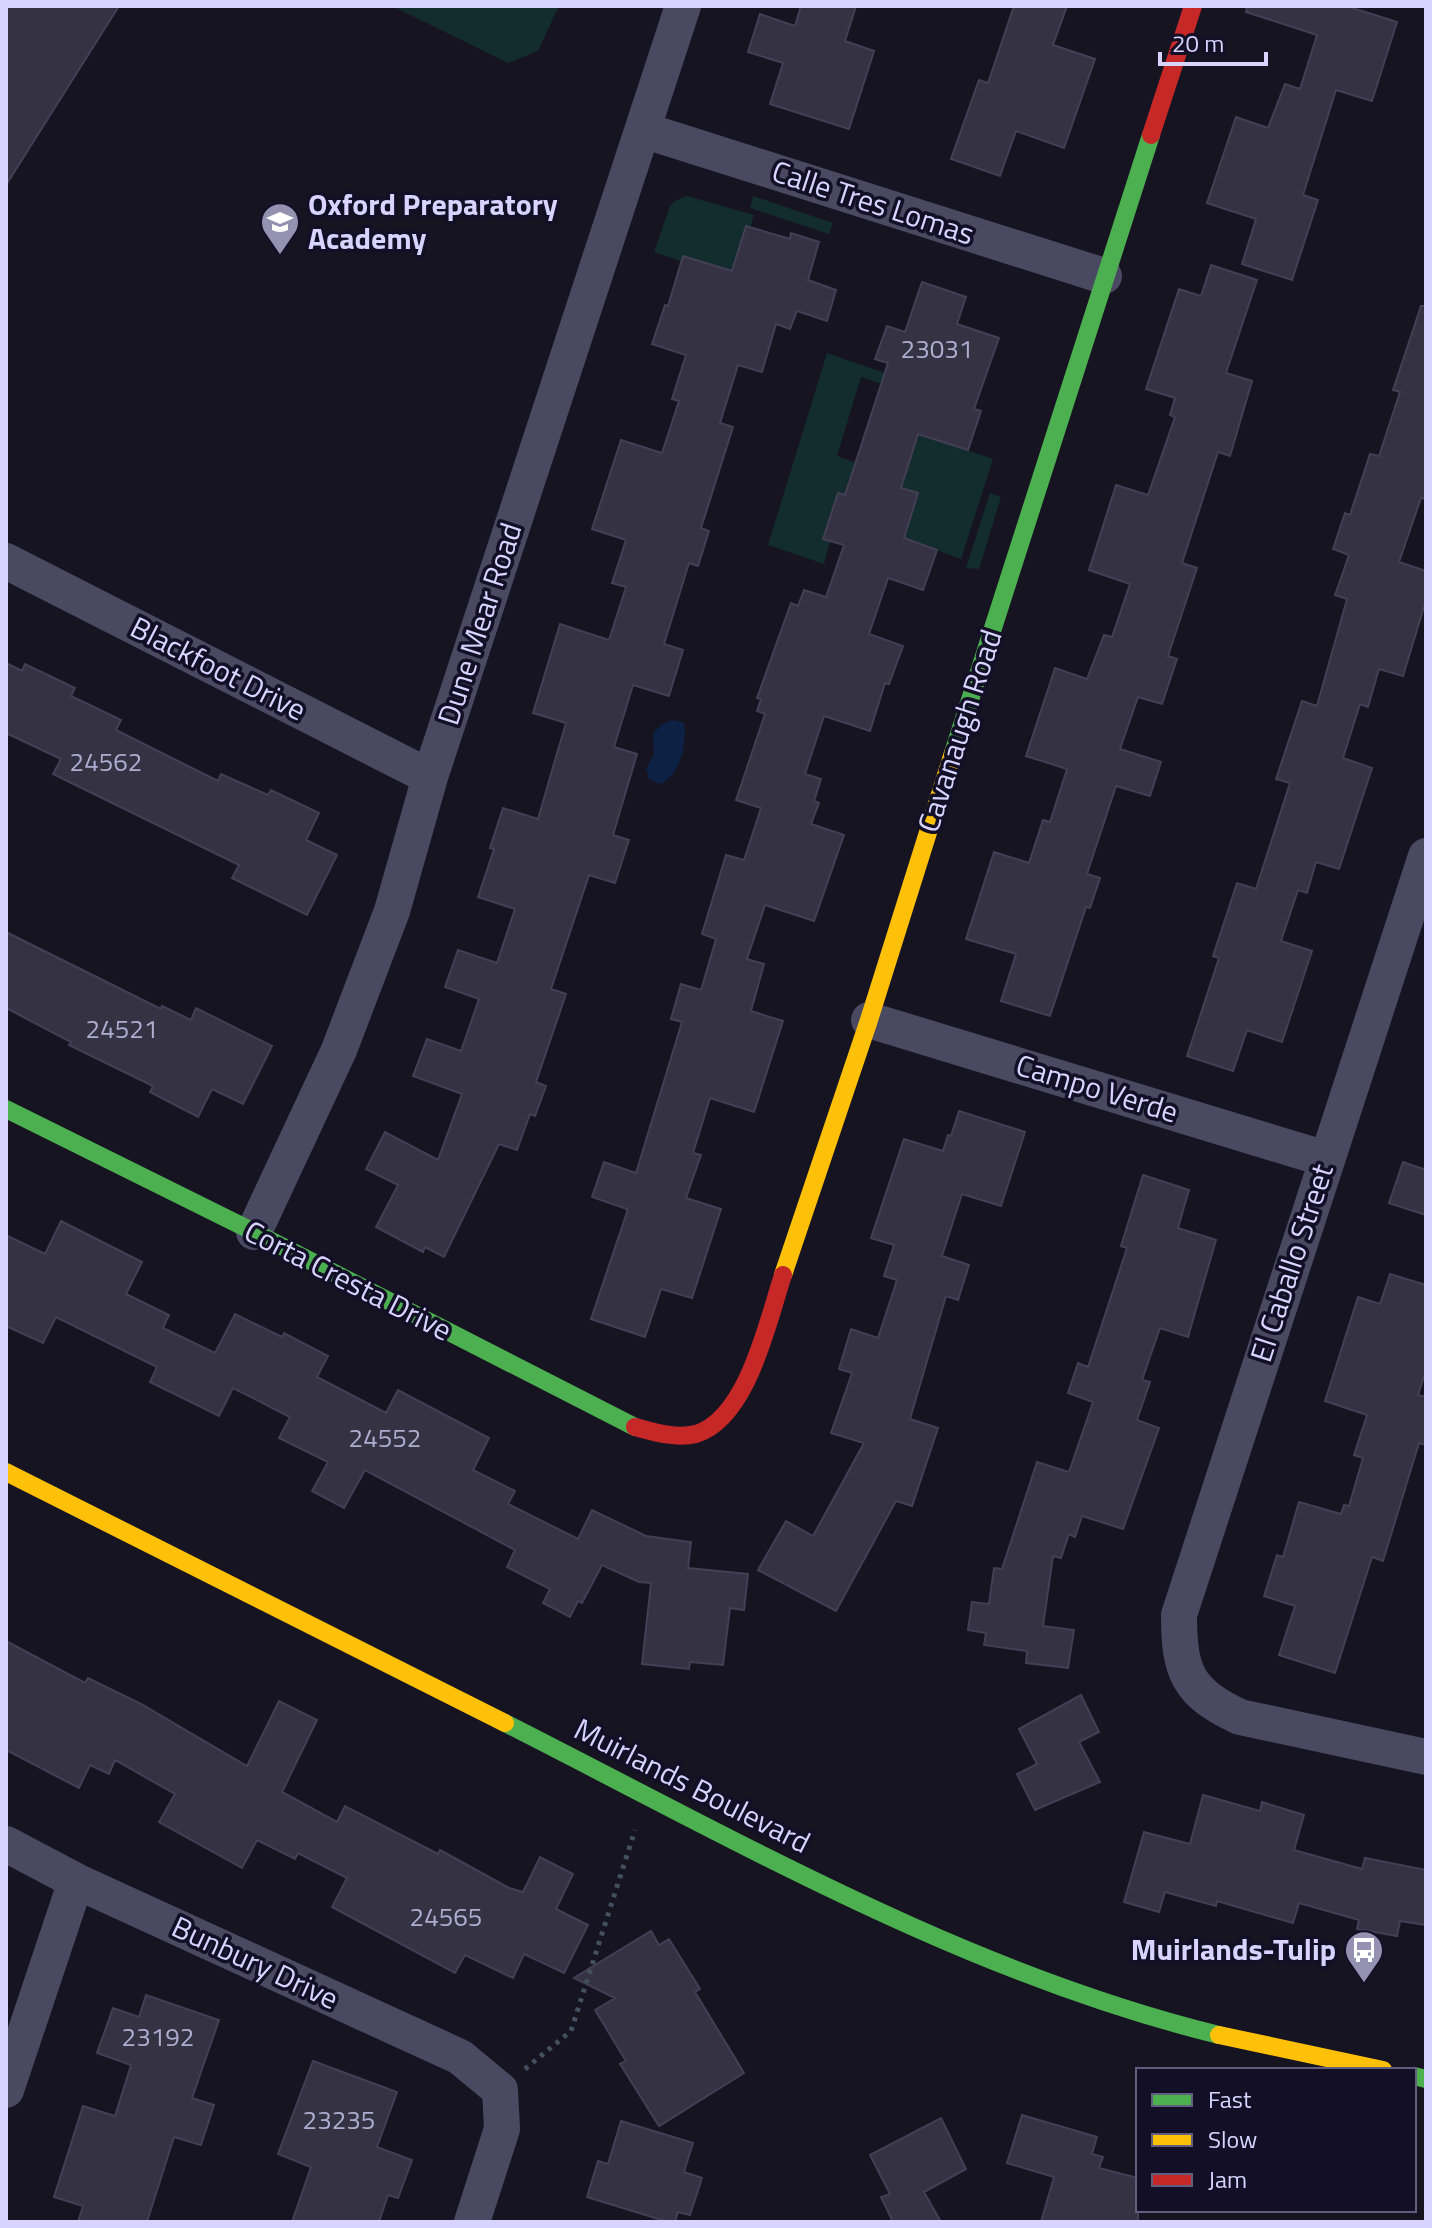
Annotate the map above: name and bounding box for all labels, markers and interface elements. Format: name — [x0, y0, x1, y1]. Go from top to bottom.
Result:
scale bar — [1160, 16, 1266, 66]
text: 20 m — [1172, 25, 1224, 61]
street label: Calle Tres Lomas — [766, 148, 980, 256]
place label: Oxford Preparatory Academy — [308, 181, 558, 261]
school or university icon: Oxford Preparatory Academy — [259, 201, 301, 256]
house number: 23031 — [901, 329, 973, 368]
street label: Dune Mear Road — [425, 517, 533, 731]
street label: Blackfoot Drive — [123, 604, 314, 732]
street label: Cavanaugh Road — [905, 623, 1013, 838]
house number: 24562 — [70, 742, 142, 781]
house number: 24521 — [86, 1009, 158, 1048]
street label: Campo Verde — [1011, 1042, 1184, 1135]
street label: El Caballo Street — [1237, 1157, 1345, 1368]
street label: Corta Cresta Drive — [237, 1208, 460, 1352]
house number: 24552 — [349, 1418, 421, 1457]
street label: Muirlands Boulevard — [566, 1706, 819, 1865]
house number: 24565 — [410, 1897, 482, 1936]
street label: Bunbury Drive — [164, 1903, 346, 2021]
place label: Muirlands-Tulip — [1131, 1926, 1336, 1972]
bus stop icon: Muirlands-Tulip — [1343, 1929, 1385, 1984]
house number: 23192 — [122, 2017, 194, 2056]
legend — [1136, 2068, 1416, 2212]
text: Fast — [1208, 2081, 1252, 2117]
house number: 23235 — [303, 2100, 375, 2139]
text: Slow — [1208, 2121, 1257, 2157]
text: Jam — [1208, 2161, 1247, 2197]

